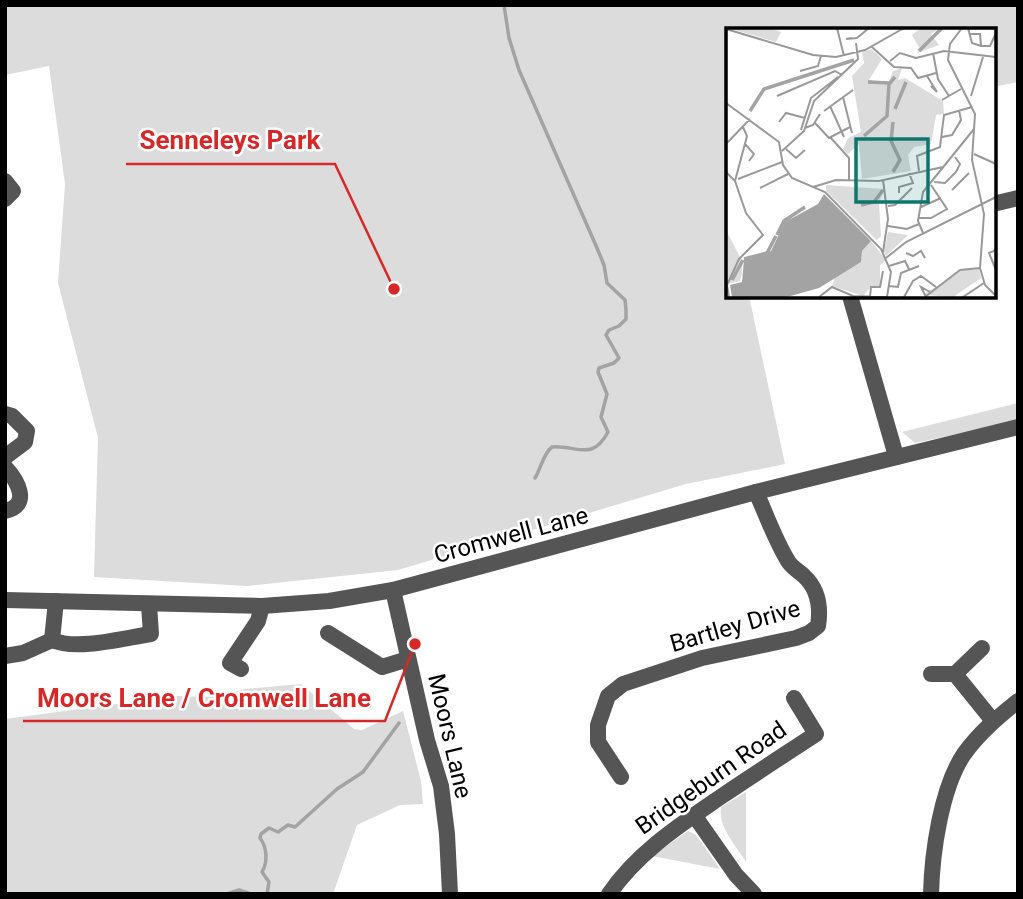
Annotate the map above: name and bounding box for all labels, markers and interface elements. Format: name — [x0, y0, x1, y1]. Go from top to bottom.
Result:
inset map — [726, 28, 995, 298]
callout: Senneleys Park — [126, 117, 335, 164]
text: Senneleys Park — [140, 125, 322, 155]
street label: Cromwell Lane — [431, 501, 591, 569]
street label: Bartley Drive — [667, 594, 803, 658]
street label: Moors Lane — [422, 671, 478, 801]
callout: Moors Lane / Cromwell Lane — [23, 674, 385, 721]
text: Moors Lane / Cromwell Lane — [37, 683, 371, 713]
street label: Bridgeburn Road — [630, 716, 792, 840]

